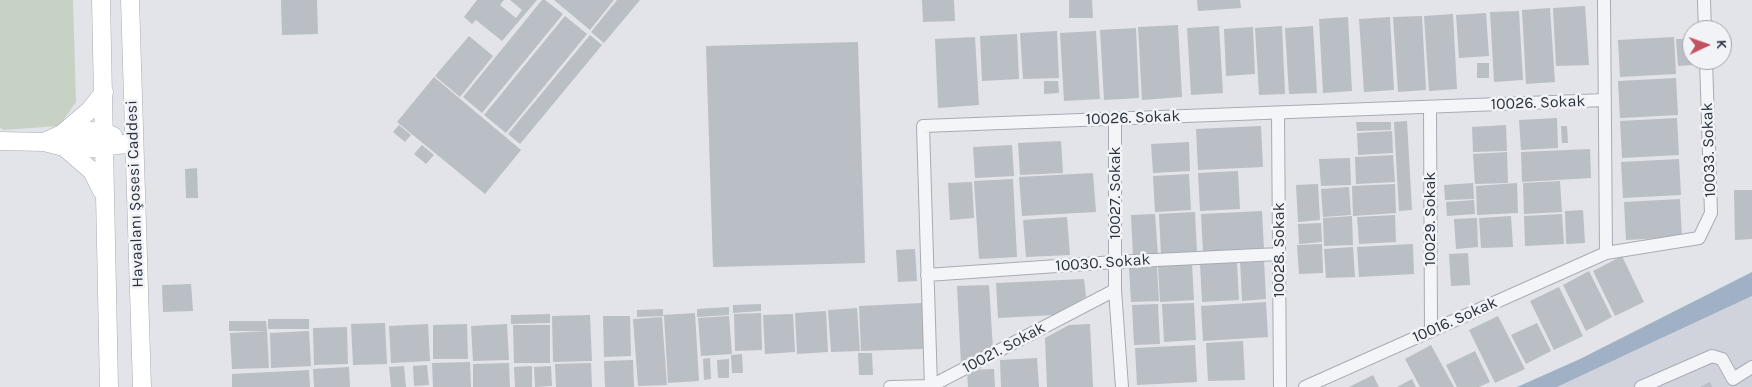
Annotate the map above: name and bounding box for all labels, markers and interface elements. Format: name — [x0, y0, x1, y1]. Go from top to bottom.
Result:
north arrow — [1682, 20, 1732, 70]
text: K — [1713, 39, 1730, 49]
street label: 10026. Sokak — [1490, 92, 1586, 114]
street label: Havaalanı Şosesi Caddesi — [122, 100, 148, 288]
street label: 10033. Sokak — [1698, 102, 1720, 198]
street label: 10026. Sokak — [1085, 107, 1181, 129]
street label: 10027. Sokak — [1105, 147, 1125, 239]
street label: 10029. Sokak — [1420, 172, 1440, 266]
street label: 10028. Sokak — [1269, 202, 1289, 298]
street label: 10030. Sokak — [1055, 250, 1151, 276]
street label: 10016. Sokak — [1410, 293, 1500, 347]
street label: 10021. Sokak — [959, 318, 1049, 378]

